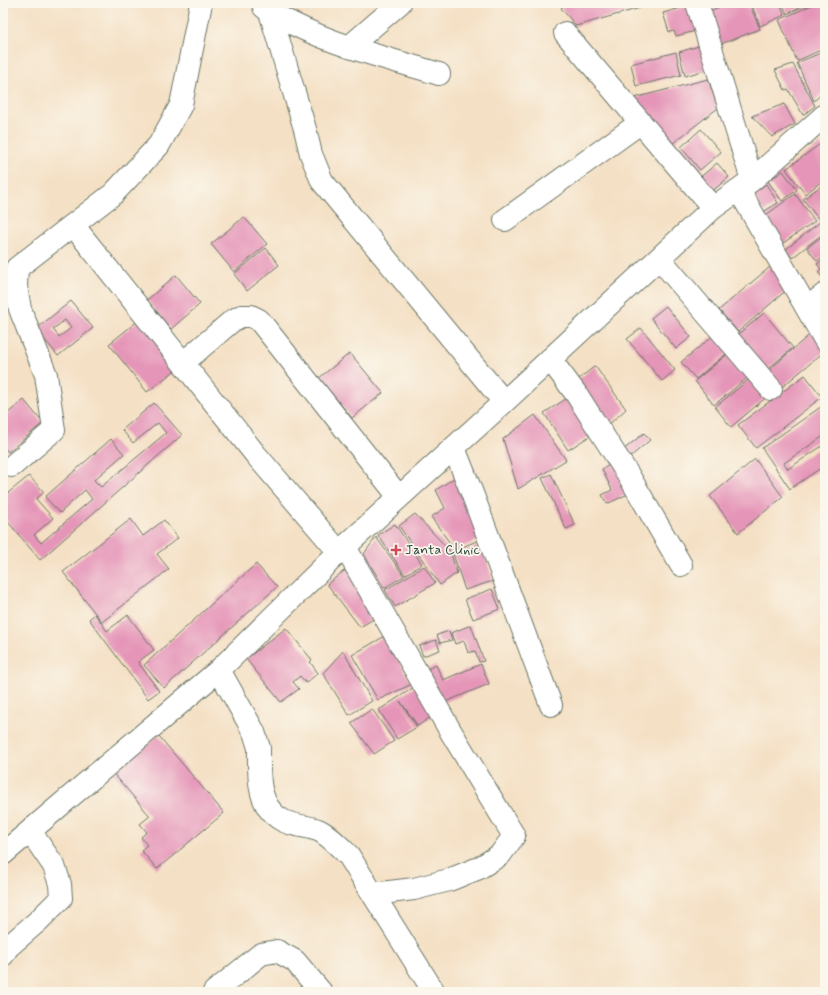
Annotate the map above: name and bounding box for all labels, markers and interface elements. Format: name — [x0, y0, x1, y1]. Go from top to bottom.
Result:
place label: Janta Clinic — [405, 541, 480, 559]
marker: Janta Clinic — [390, 544, 402, 556]

